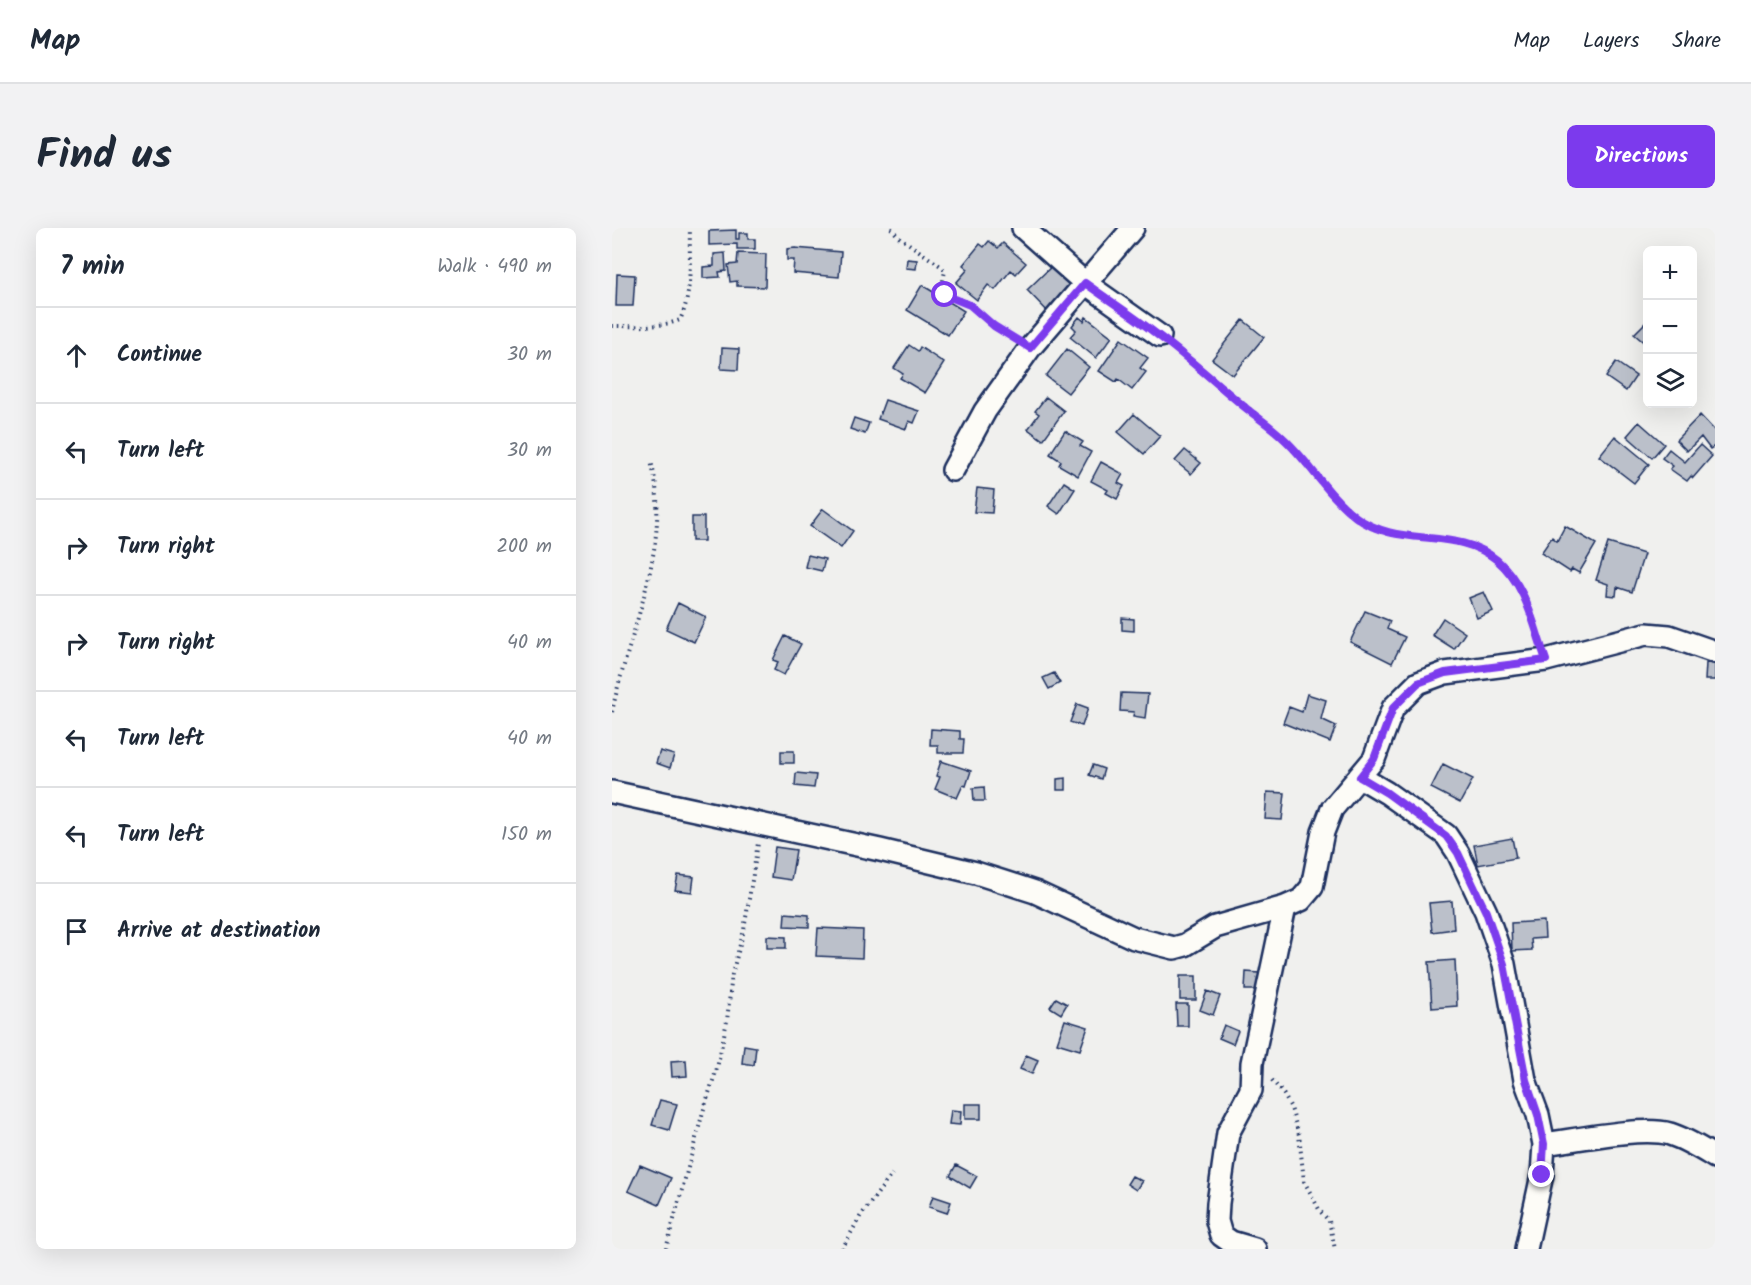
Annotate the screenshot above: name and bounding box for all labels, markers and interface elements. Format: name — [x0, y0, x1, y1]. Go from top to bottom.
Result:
text: Map — [30, 19, 81, 64]
text: Map — [1513, 25, 1550, 58]
text: Layers — [1583, 25, 1639, 58]
text: Share — [1672, 25, 1721, 58]
text: Find us — [36, 123, 172, 190]
button: Directions — [1567, 125, 1715, 188]
text: 7 min — [60, 246, 125, 288]
map controls — [1643, 246, 1697, 408]
button: + — [1643, 246, 1697, 300]
text: Walk · 490 m — [437, 251, 552, 283]
route start — [931, 281, 957, 307]
button: − — [1643, 300, 1697, 354]
text: Continue — [117, 338, 202, 373]
icon: ahead — [60, 339, 93, 372]
text: 30 m — [507, 339, 552, 371]
button: layers — [1643, 354, 1697, 408]
text: Turn left — [117, 434, 204, 469]
icon: left — [60, 435, 93, 468]
text: 30 m — [507, 435, 552, 467]
text: Turn right — [117, 530, 215, 565]
icon: right — [60, 531, 93, 564]
text: 200 m — [496, 531, 552, 563]
text: Turn right — [117, 626, 215, 661]
icon: right — [60, 627, 93, 660]
text: 40 m — [507, 627, 552, 659]
text: Turn left — [117, 722, 204, 757]
icon: left — [60, 723, 93, 756]
text: 40 m — [507, 723, 552, 755]
text: Turn left — [117, 818, 204, 853]
icon: left — [60, 819, 93, 852]
text: 150 m — [501, 819, 552, 851]
text: Arrive at destination — [117, 914, 320, 949]
icon: arrive — [60, 915, 93, 948]
route end — [1528, 1161, 1554, 1187]

